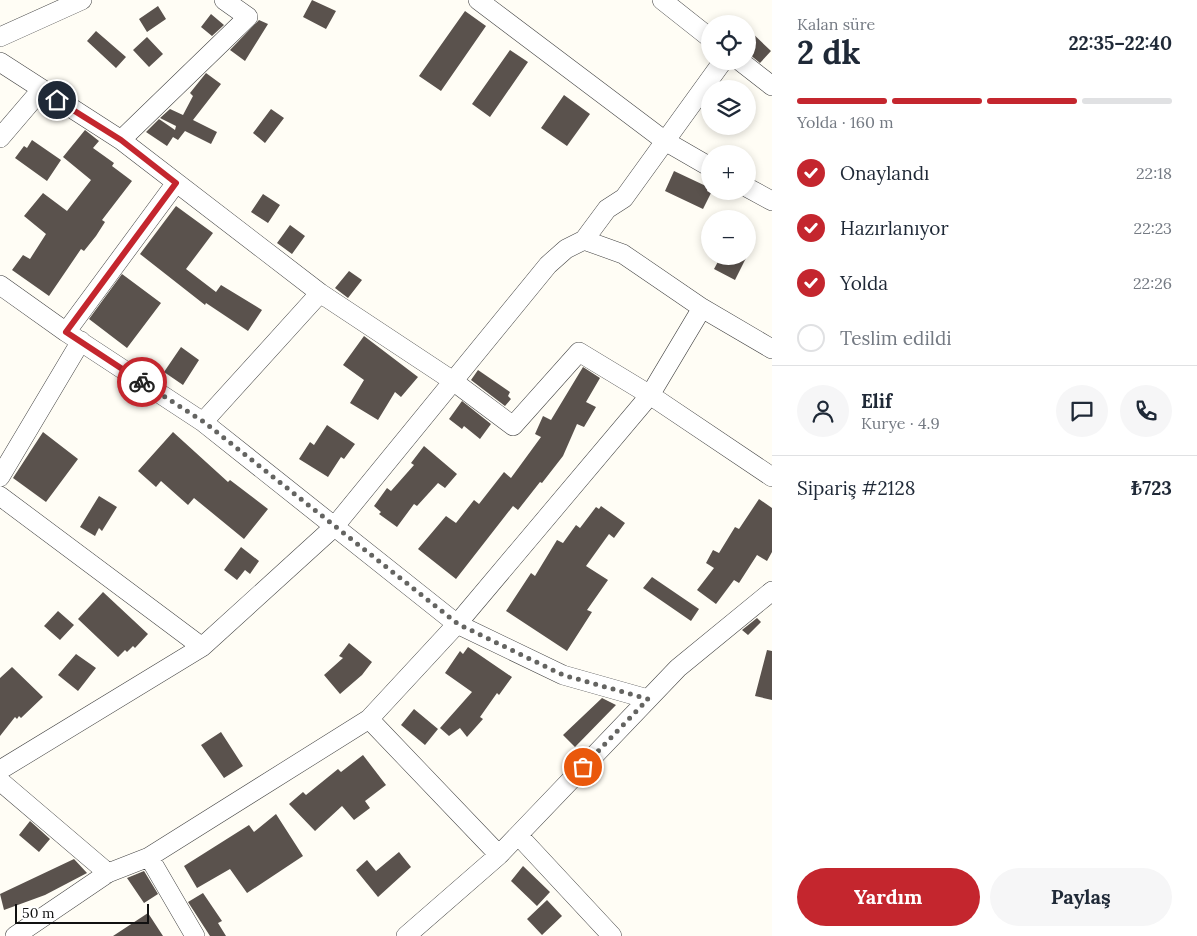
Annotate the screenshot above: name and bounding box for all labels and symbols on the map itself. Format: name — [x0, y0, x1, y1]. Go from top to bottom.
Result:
pin — [36, 79, 78, 121]
courier — [117, 357, 167, 407]
pin — [562, 746, 604, 788]
scale bar — [15, 901, 149, 924]

